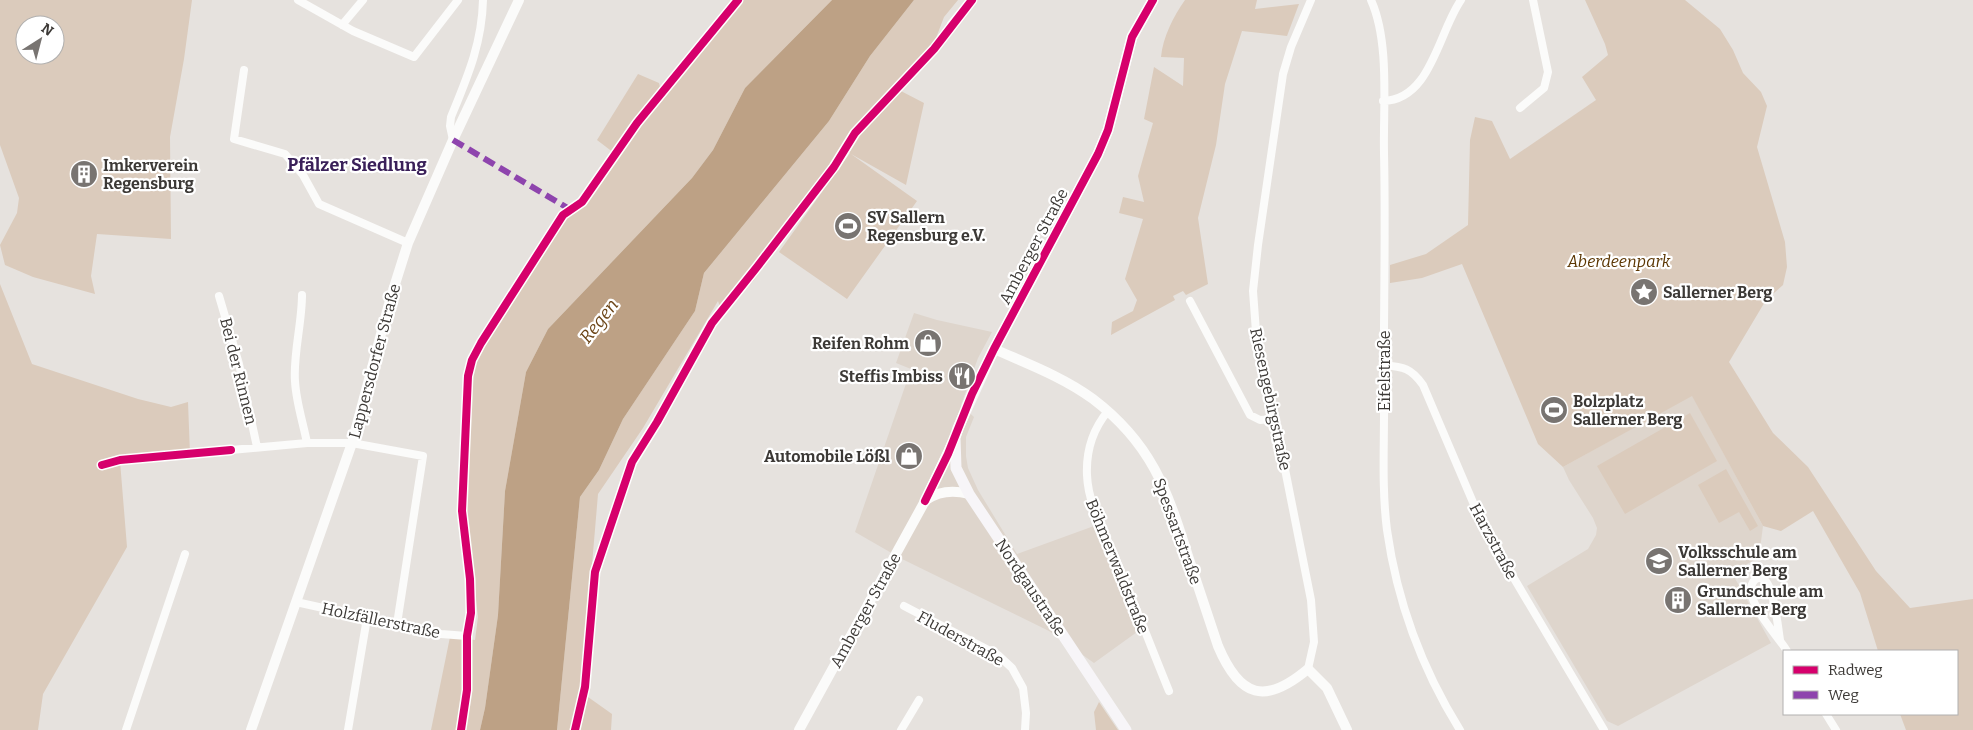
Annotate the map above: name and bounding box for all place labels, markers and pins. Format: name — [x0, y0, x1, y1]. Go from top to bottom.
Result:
place label: Imkerverein Regensburg — [103, 156, 199, 193]
building icon: Imkerverein Regensburg — [69, 159, 99, 189]
place label: SV Sallern Regensburg e.V. — [867, 208, 986, 245]
sports icon: SV Sallern Regensburg e.V. — [833, 211, 863, 241]
place icon: Sallerner Berg — [1629, 277, 1659, 307]
place label: Sallerner Berg — [1663, 283, 1772, 302]
shop icon: Reifen Rohm — [913, 328, 943, 358]
place label: Reifen Rohm — [812, 334, 910, 353]
restaurant icon: Steffis Imbiss — [947, 361, 977, 391]
place label: Steffis Imbiss — [839, 367, 943, 386]
place label: Bolzplatz Sallerner Berg — [1573, 392, 1682, 429]
sports icon: Bolzplatz Sallerner Berg — [1539, 395, 1569, 425]
shop icon: Automobile Lößl — [894, 441, 924, 471]
place label: Automobile Lößl — [764, 447, 890, 466]
place label: Volksschule am Sallerner Berg — [1678, 543, 1797, 580]
school or university icon: Volksschule am Sallerner Berg — [1644, 546, 1674, 576]
place label: Grundschule am Sallerner Berg — [1697, 582, 1824, 619]
building icon: Grundschule am Sallerner Berg — [1663, 585, 1693, 615]

